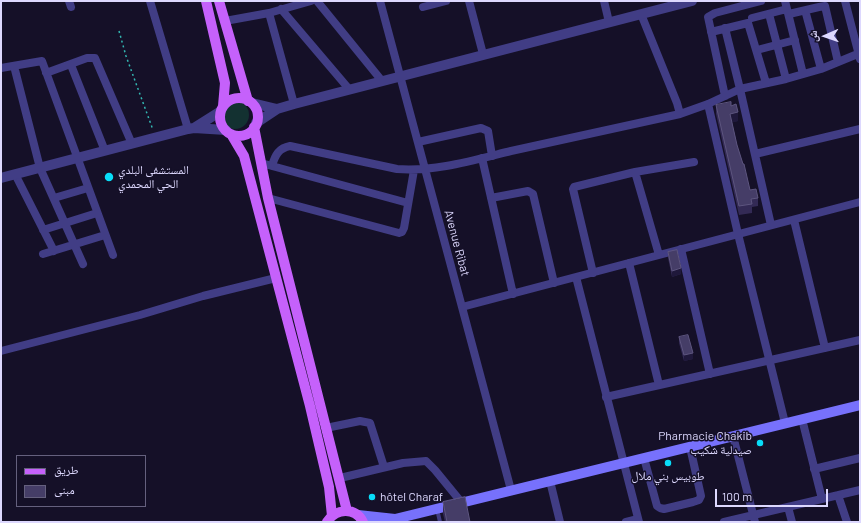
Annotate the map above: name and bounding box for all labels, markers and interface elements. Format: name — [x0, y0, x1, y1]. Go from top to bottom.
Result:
north arrow — [805, 16, 845, 56]
text: ش — [806, 30, 819, 43]
place label: المستشفى البلدي الحي المحمدي — [118, 163, 189, 191]
marker: المستشفى البلدي الحي المحمدي — [103, 171, 115, 183]
street label: Avenue Ribat — [441, 208, 473, 278]
place label: Pharmacie Chakib صيدلية شكيب — [658, 429, 752, 457]
marker: Pharmacie Chakib صيدلية شكيب — [755, 438, 765, 448]
legend — [16, 455, 146, 507]
marker: طوبيس بني ملال — [663, 458, 673, 468]
text: طريق — [54, 462, 79, 476]
place label: طوبيس بني ملال — [631, 469, 705, 483]
scale bar — [717, 481, 830, 507]
text: مبنى — [54, 482, 75, 496]
text: 100 m — [722, 489, 752, 503]
place label: hôtel Charaf — [380, 490, 443, 504]
marker: hôtel Charaf — [367, 492, 377, 502]

